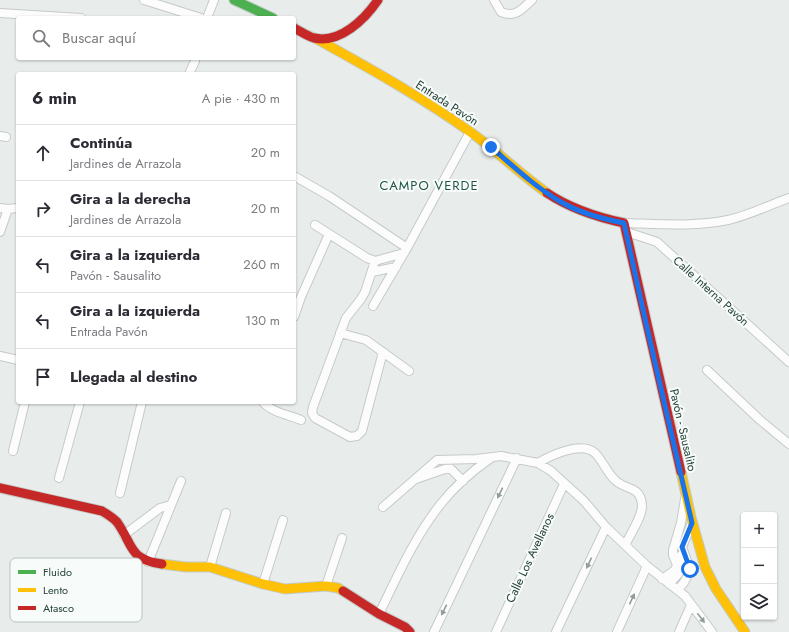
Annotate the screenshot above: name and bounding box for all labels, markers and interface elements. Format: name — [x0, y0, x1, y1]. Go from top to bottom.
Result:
search box — [16, 16, 296, 60]
icon: search — [30, 27, 52, 49]
text: Buscar aquí — [62, 27, 136, 49]
street label: Entrada Pavón — [412, 76, 482, 130]
text: 6 min — [32, 86, 77, 110]
text: A pie · 430 m — [202, 89, 280, 108]
text: Continúa — [70, 132, 132, 154]
route end — [482, 138, 500, 156]
icon: ahead — [32, 142, 54, 164]
text: 20 m — [251, 143, 280, 162]
text: Jardines de Arrazola — [70, 154, 181, 173]
district label: CAMPO VERDE — [379, 176, 479, 195]
text: Gira a la derecha — [70, 188, 191, 210]
icon: right — [32, 198, 54, 220]
text: 20 m — [251, 199, 280, 218]
text: Jardines de Arrazola — [70, 210, 181, 229]
text: Gira a la izquierda — [70, 244, 200, 266]
street label: Calle Interna Pavón — [669, 252, 753, 330]
icon: left — [32, 254, 54, 276]
text: 260 m — [243, 255, 280, 274]
text: Pavón - Sausalito — [70, 266, 161, 285]
text: Gira a la izquierda — [70, 300, 200, 322]
icon: left — [32, 310, 54, 332]
text: 130 m — [245, 311, 280, 330]
text: Entrada Pavón — [70, 322, 148, 341]
icon: arrive — [32, 366, 54, 388]
text: Llegada al destino — [70, 366, 197, 388]
street label: Pavón - Sausalito — [665, 387, 701, 473]
one-way arrow — [497, 487, 503, 499]
street label: Calle Los Avellanos — [501, 510, 559, 606]
map controls — [741, 512, 777, 620]
button: + — [741, 512, 777, 548]
button: − — [741, 548, 777, 584]
one-way arrow — [586, 557, 592, 568]
legend — [10, 558, 142, 622]
route start — [681, 560, 699, 578]
text: Fluido — [43, 564, 72, 580]
text: Lento — [43, 582, 68, 598]
button: layers — [741, 584, 777, 620]
one-way arrow — [629, 594, 635, 605]
text: Atasco — [43, 600, 74, 616]
one-way arrow — [441, 605, 447, 616]
one-way arrow — [697, 613, 706, 624]

